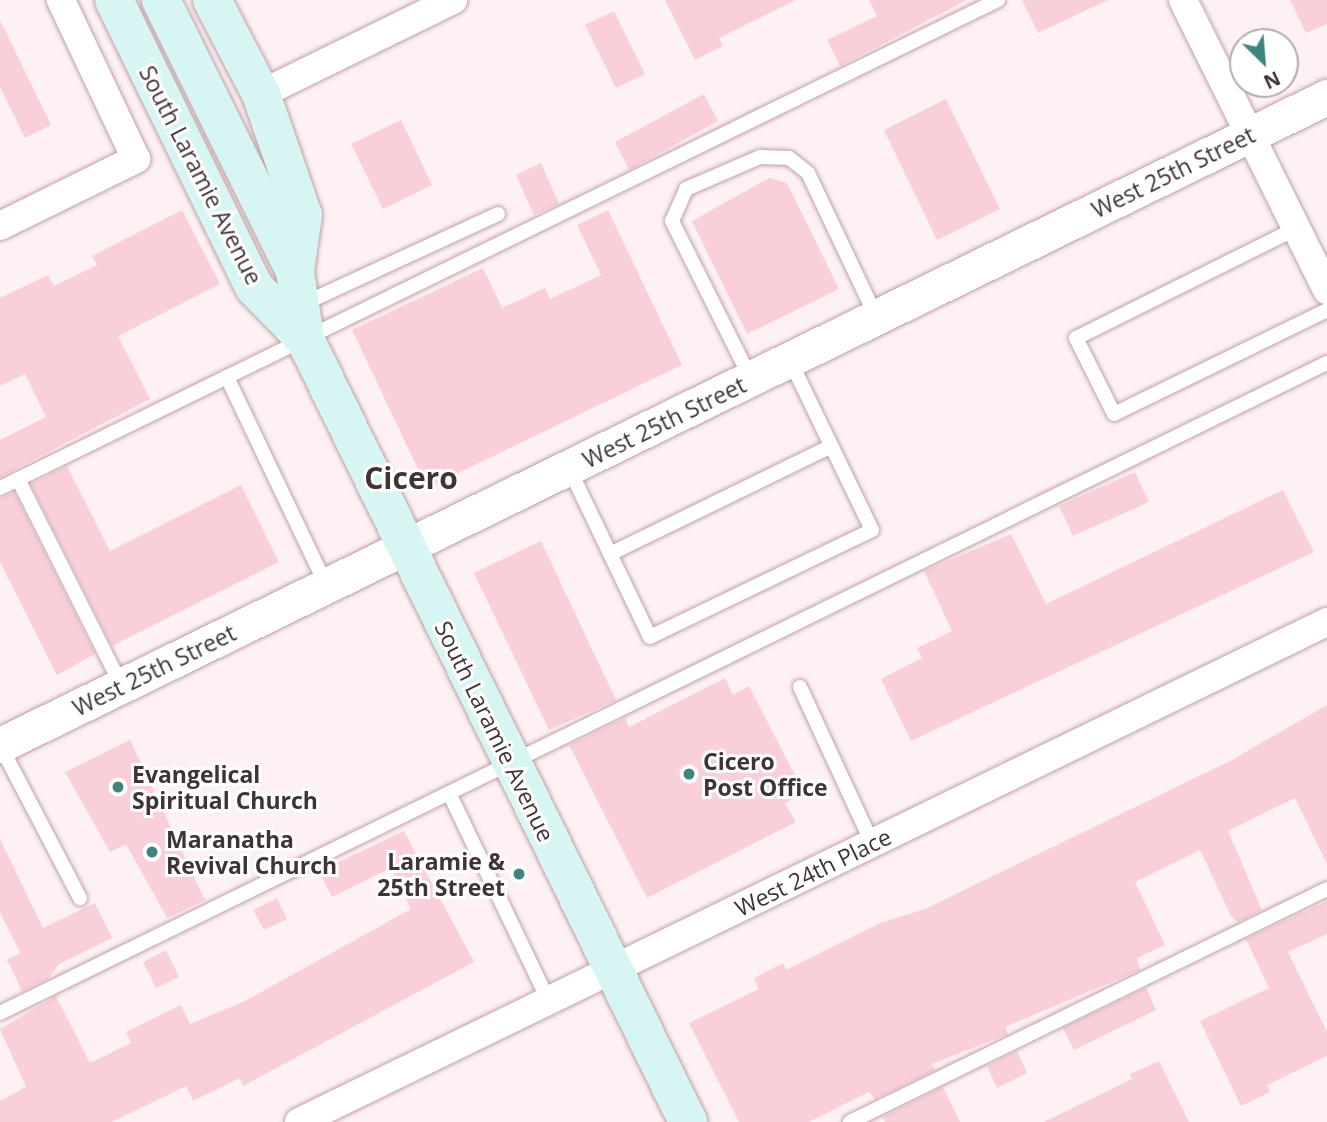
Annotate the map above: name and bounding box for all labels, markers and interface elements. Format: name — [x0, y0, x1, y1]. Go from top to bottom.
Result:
north arrow — [1229, 28, 1299, 98]
street label: South Laramie Avenue — [134, 61, 268, 289]
text: N — [1260, 65, 1285, 95]
street label: West 25th Street — [1087, 121, 1259, 223]
street label: West 25th Street — [578, 371, 750, 473]
district label: Cicero — [364, 460, 458, 496]
street label: South Laramie Avenue — [430, 616, 560, 846]
street label: West 25th Street — [68, 619, 240, 721]
place label: Cicero Post Office — [703, 747, 828, 801]
place label: Evangelical Spiritual Church — [132, 760, 318, 814]
marker: Cicero Post Office — [681, 766, 697, 782]
marker: Evangelical Spiritual Church — [110, 779, 126, 795]
street label: West 24th Place — [730, 822, 896, 922]
place label: Maranatha Revival Church — [166, 825, 337, 879]
marker: Maranatha Revival Church — [144, 844, 160, 860]
place label: Laramie & 25th Street — [377, 847, 505, 901]
marker: Laramie & 25th Street — [511, 866, 527, 882]

